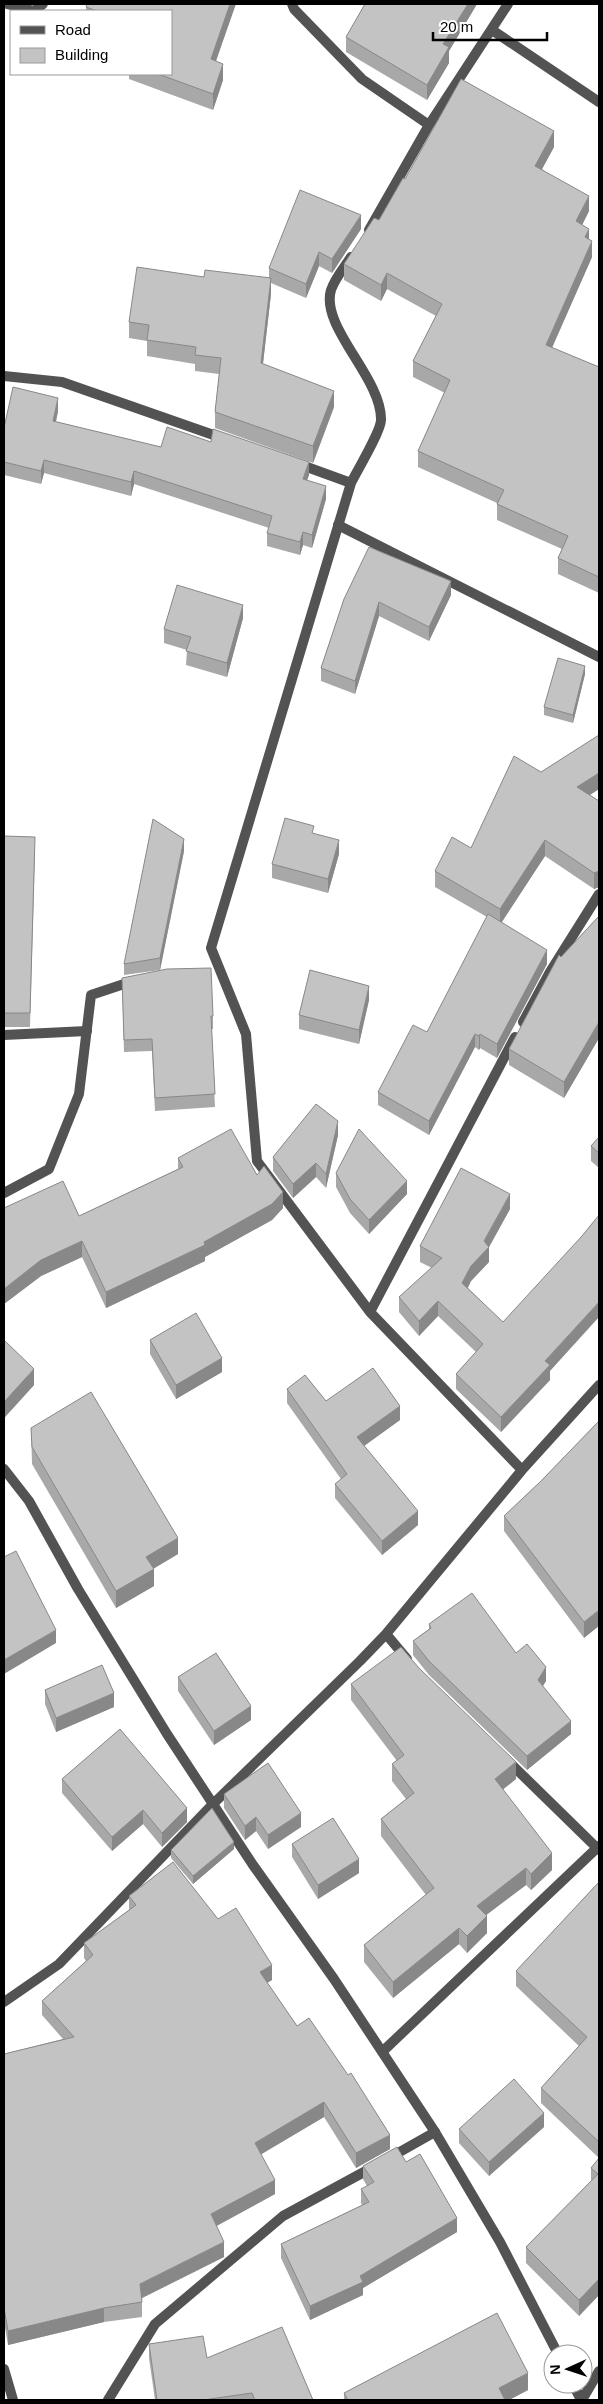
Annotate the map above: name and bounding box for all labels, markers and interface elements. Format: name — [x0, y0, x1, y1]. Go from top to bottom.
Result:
legend — [10, 10, 172, 75]
scale bar — [433, 10, 547, 42]
text: 20 m — [440, 18, 473, 35]
text: Road — [55, 21, 91, 38]
text: Building — [55, 46, 108, 63]
north arrow — [543, 2344, 593, 2394]
text: N — [547, 2364, 563, 2375]

